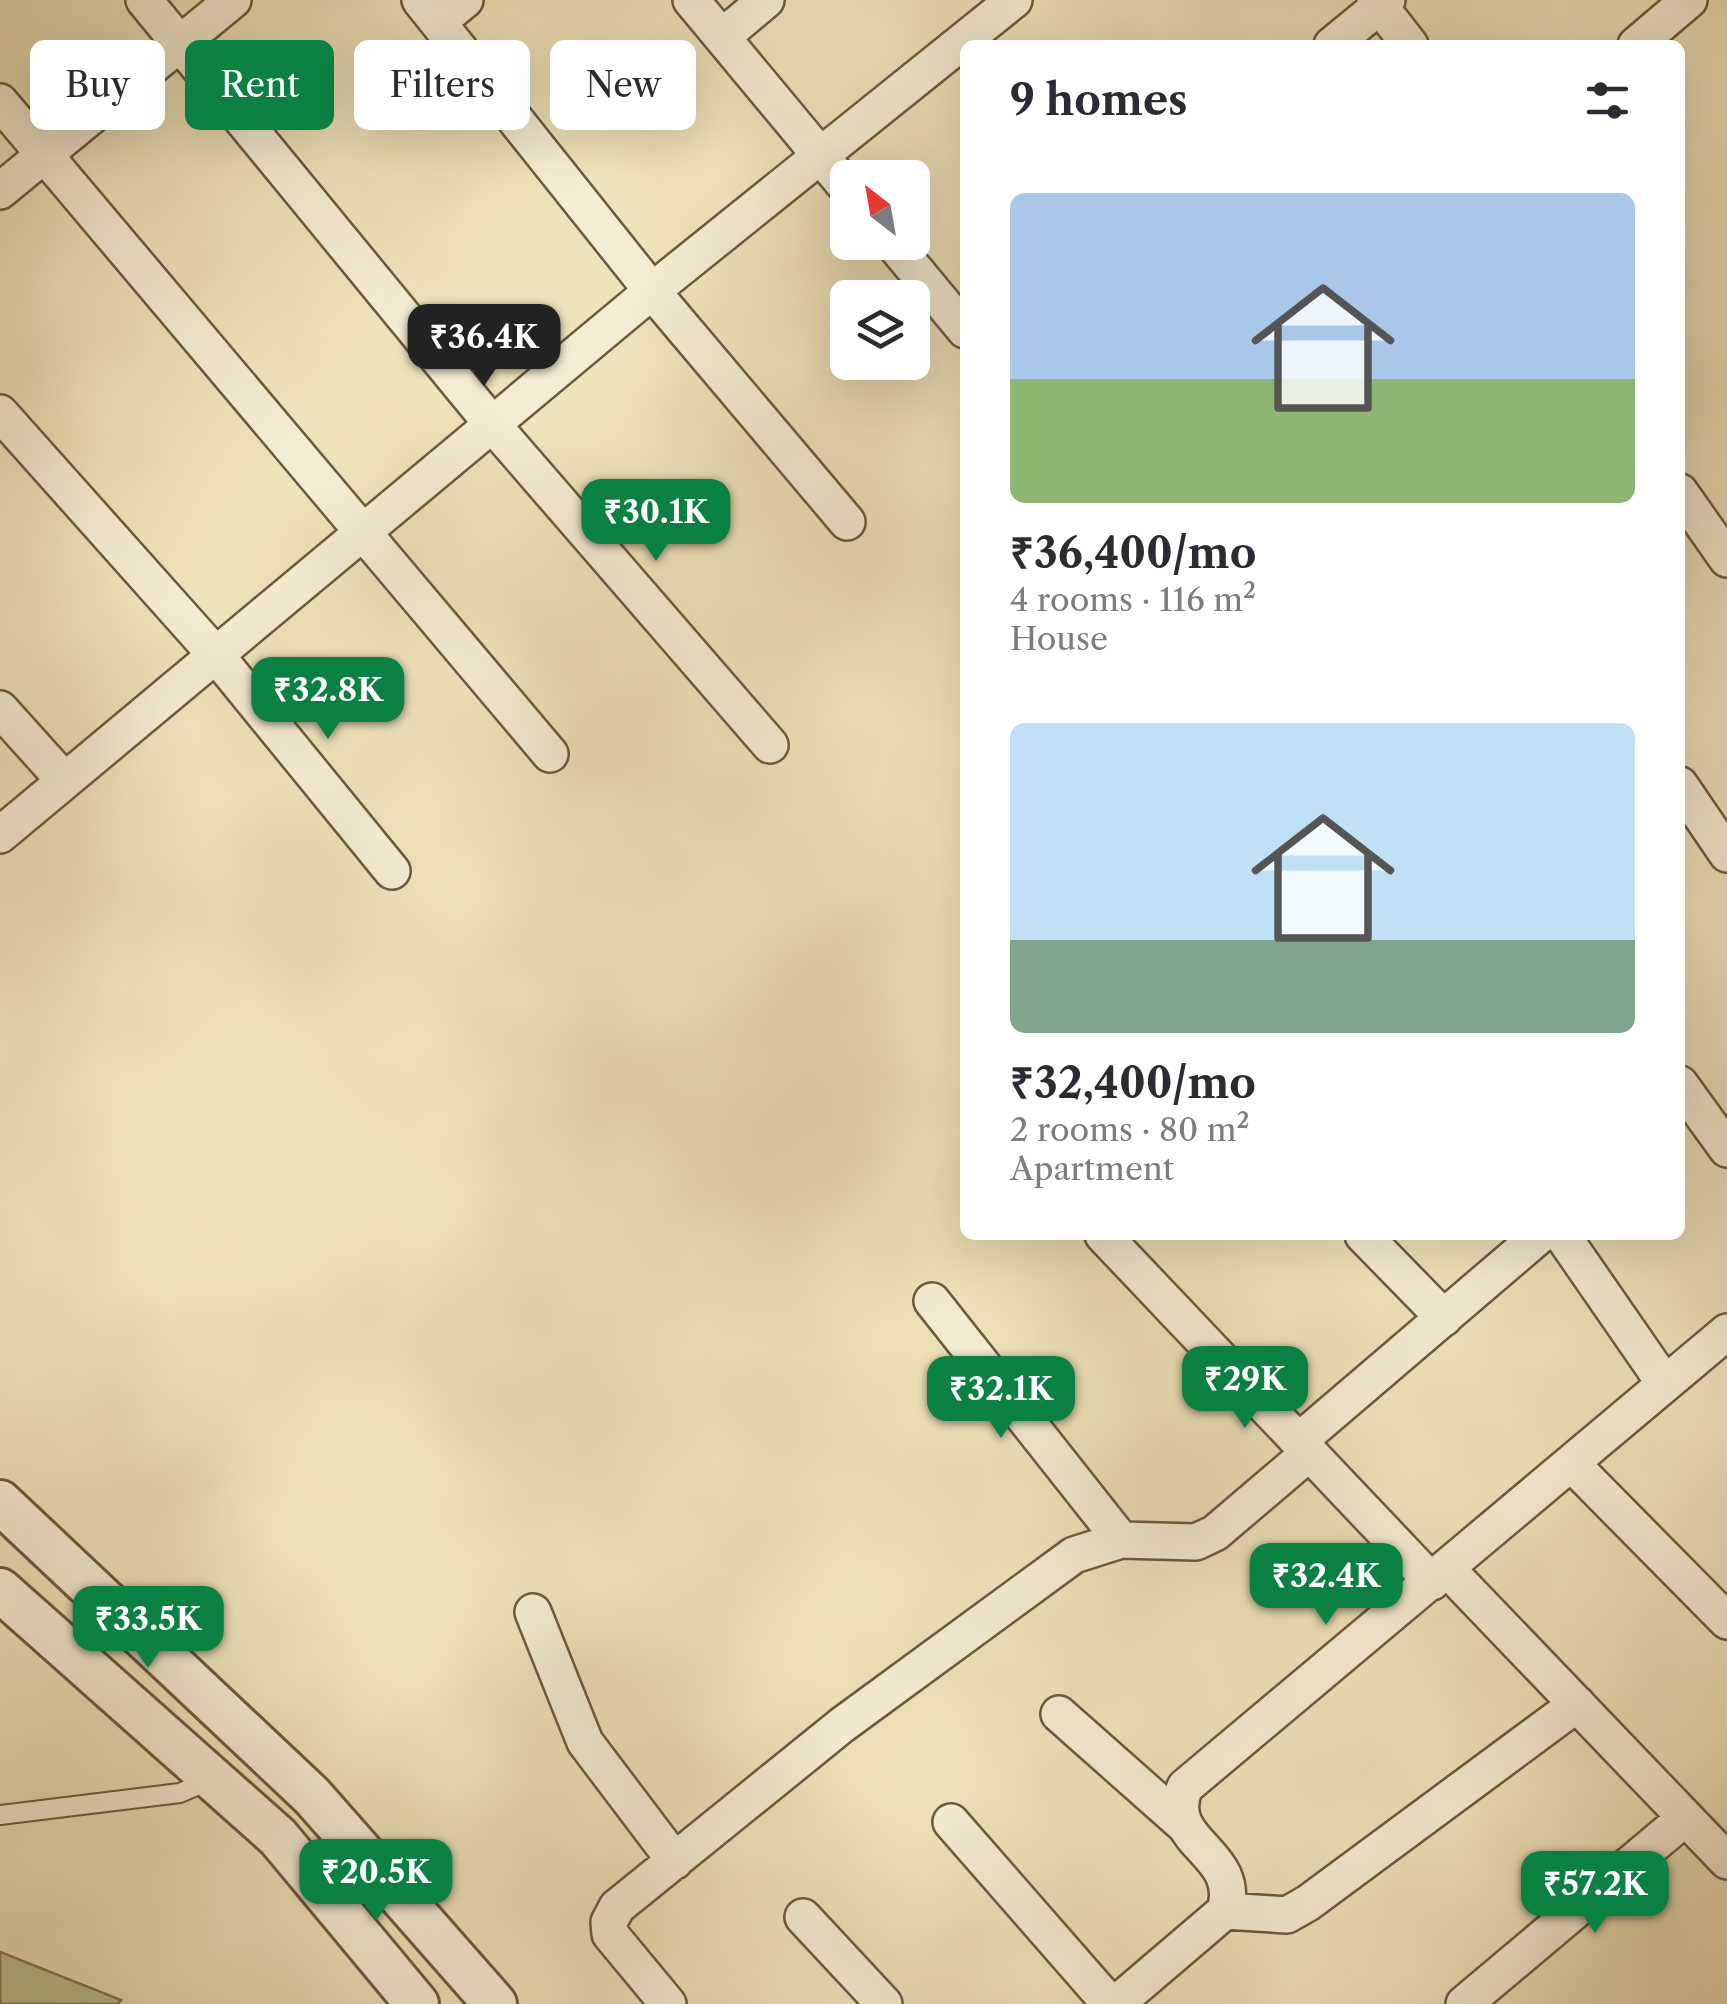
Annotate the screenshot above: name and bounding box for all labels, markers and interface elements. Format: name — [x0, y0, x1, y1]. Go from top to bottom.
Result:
chip: Buy — [30, 40, 165, 130]
chip: Rent — [185, 40, 334, 130]
chip: Filters — [354, 40, 530, 130]
chip: New — [550, 40, 696, 130]
icon: filters — [1580, 73, 1635, 128]
text: 9 homes — [1010, 74, 1188, 126]
north arrow — [830, 160, 930, 260]
map controls — [830, 160, 930, 380]
icon: home — [1233, 258, 1413, 438]
button: layers — [830, 280, 930, 380]
pin: ₹36.4K — [403, 304, 565, 389]
text: ₹36.4K — [430, 317, 538, 356]
pin: ₹30.1K — [575, 479, 737, 564]
text: ₹30.1K — [603, 492, 709, 531]
text: ₹36,400/mo — [1010, 527, 1256, 579]
text: 4 rooms · 116 m² — [1010, 580, 1256, 619]
text: House — [1010, 619, 1108, 658]
pin: ₹32.8K — [247, 657, 409, 742]
text: ₹32.8K — [273, 670, 383, 709]
icon: home — [1233, 788, 1413, 968]
text: ₹32,400/mo — [1010, 1057, 1256, 1109]
text: 2 rooms · 80 m² — [1010, 1110, 1250, 1149]
text: Apartment — [1010, 1149, 1174, 1188]
pin: ₹29K — [1186, 1346, 1304, 1431]
pin: ₹32.1K — [920, 1356, 1082, 1441]
text: ₹29K — [1204, 1359, 1286, 1398]
text: ₹32.1K — [949, 1369, 1053, 1408]
pin: ₹32.4K — [1245, 1543, 1407, 1628]
text: ₹32.4K — [1272, 1556, 1380, 1595]
pin: ₹33.5K — [67, 1586, 229, 1671]
text: ₹33.5K — [95, 1599, 201, 1638]
pin: ₹20.5K — [295, 1839, 457, 1924]
pin: ₹57.2K — [1514, 1851, 1676, 1936]
text: ₹20.5K — [321, 1852, 431, 1891]
text: ₹57.2K — [1543, 1864, 1647, 1903]

